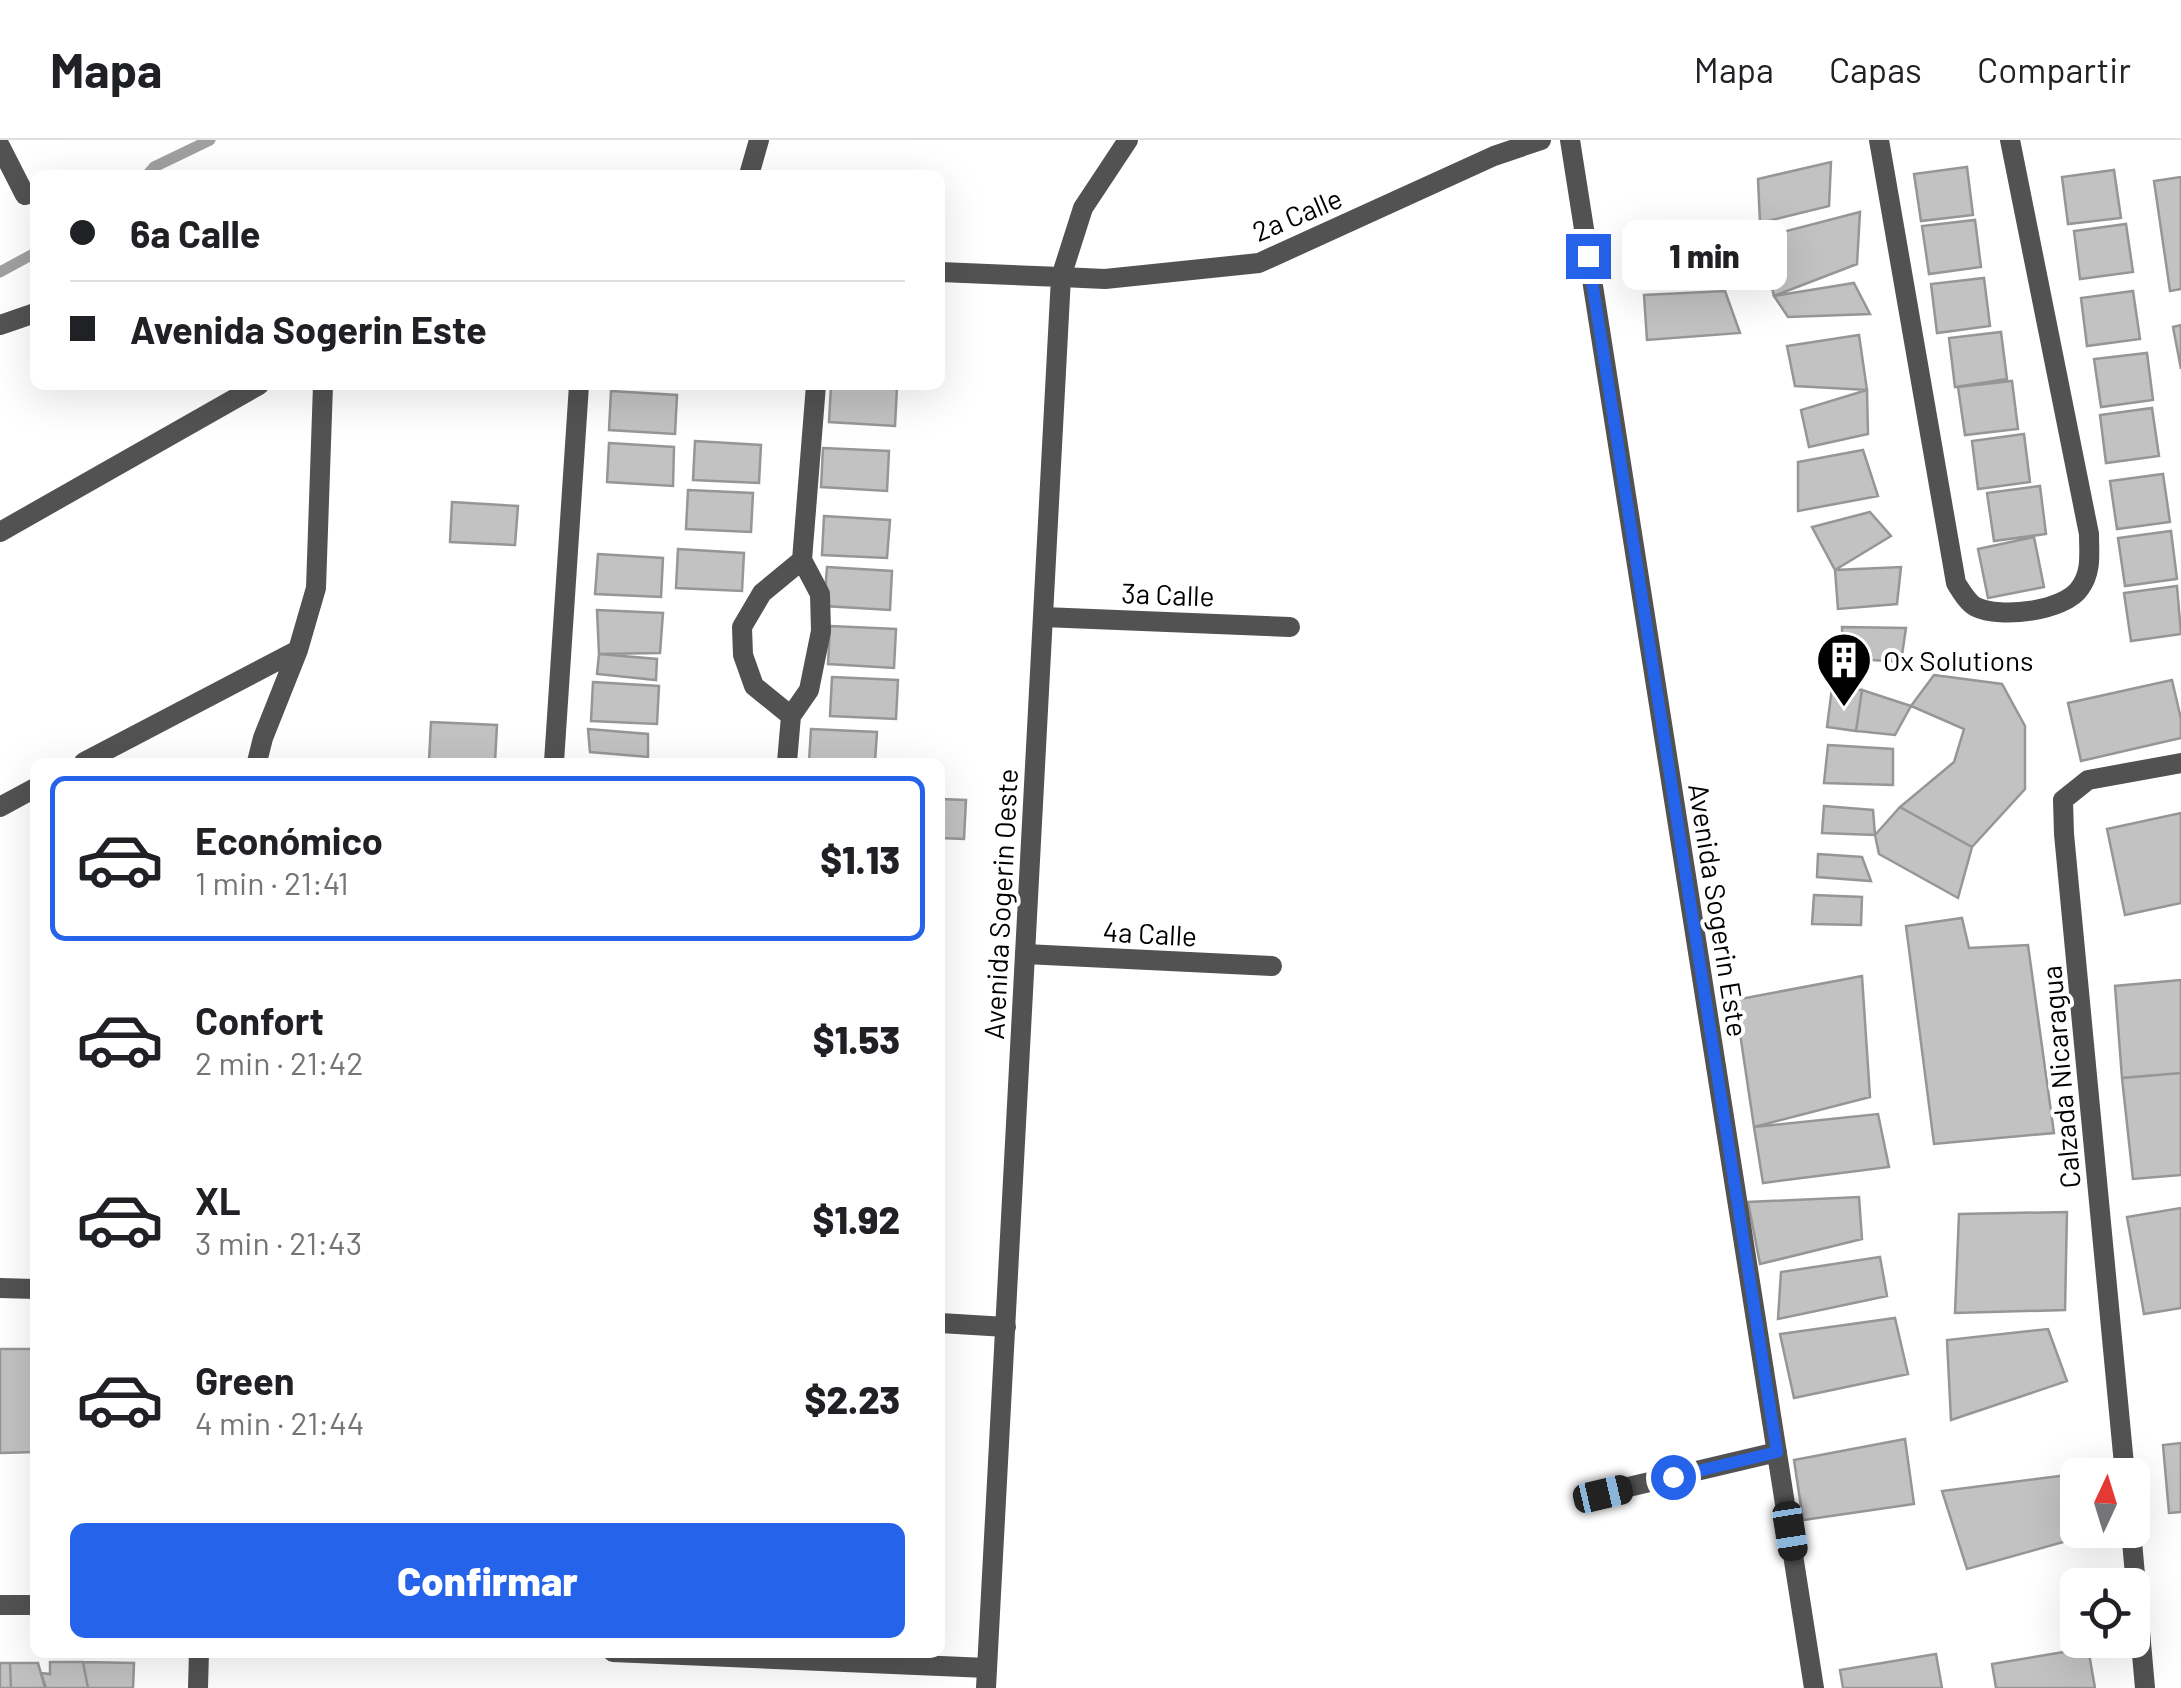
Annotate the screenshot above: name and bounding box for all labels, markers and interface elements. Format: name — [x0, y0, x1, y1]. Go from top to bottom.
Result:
text: Mapa — [50, 40, 162, 98]
text: Mapa — [1694, 48, 1774, 90]
text: Capas — [1829, 48, 1922, 90]
text: Compartir — [1977, 48, 2131, 90]
street label: 2a Calle — [1247, 180, 1347, 248]
text: 6a Calle — [130, 210, 260, 256]
callout: 1 min — [1623, 221, 1788, 291]
route end — [1566, 234, 1611, 279]
text: 1 min — [1669, 236, 1740, 274]
text: Avenida Sogerin Este — [130, 306, 487, 352]
street label: 3a Calle — [1121, 575, 1215, 613]
building icon: Ox Solutions — [1814, 630, 1874, 709]
place label: Ox Solutions — [1883, 643, 2034, 677]
street label: Avenida Sogerin Oeste — [976, 768, 1024, 1040]
street label: Avenida Sogerin Este — [1682, 781, 1756, 1039]
icon: car — [75, 814, 165, 904]
text: Económico — [195, 817, 383, 863]
text: $1.13 — [820, 836, 900, 882]
text: 1 min · 21:41 — [195, 863, 349, 901]
street label: 4a Calle — [1102, 914, 1198, 952]
street label: Calzada Nicaragua — [2033, 964, 2087, 1190]
icon: car — [75, 994, 165, 1084]
text: Confort — [195, 997, 324, 1043]
text: $1.53 — [813, 1016, 900, 1062]
text: 2 min · 21:42 — [195, 1043, 363, 1081]
icon: car — [75, 1174, 165, 1264]
text: XL — [195, 1177, 241, 1223]
text: $1.92 — [813, 1196, 900, 1242]
text: 3 min · 21:43 — [195, 1223, 362, 1261]
icon: car — [75, 1354, 165, 1444]
text: Green — [195, 1357, 295, 1403]
text: $2.23 — [805, 1376, 900, 1422]
text: 4 min · 21:44 — [195, 1403, 364, 1441]
route start — [1651, 1455, 1696, 1500]
north arrow — [2060, 1458, 2150, 1548]
map controls — [2060, 1458, 2150, 1658]
car — [1570, 1473, 1636, 1515]
car — [1770, 1499, 1810, 1563]
button: Confirmar — [70, 1523, 905, 1638]
button: locate — [2060, 1568, 2150, 1658]

